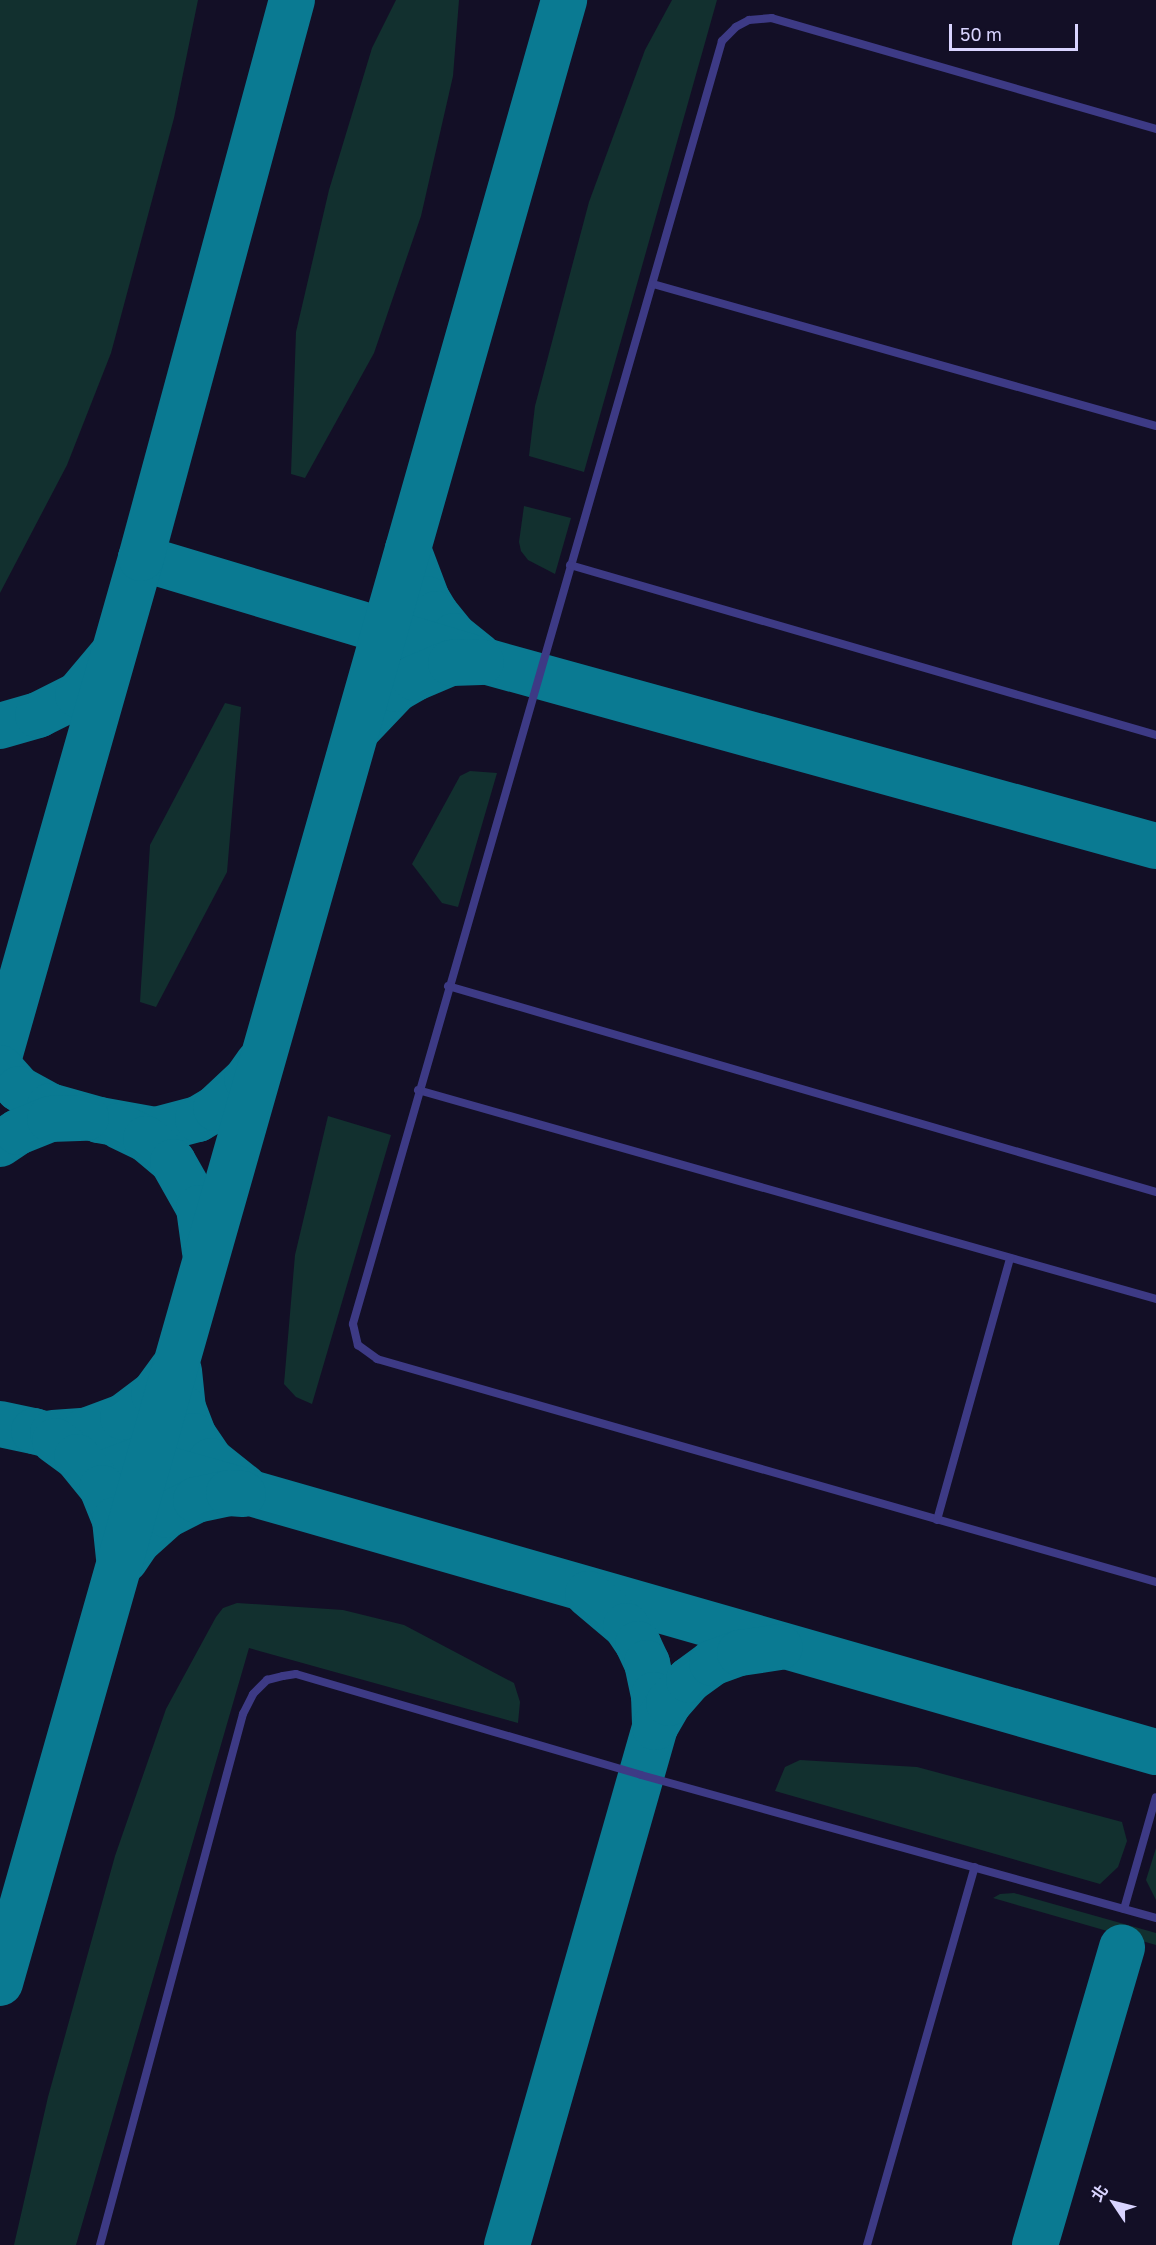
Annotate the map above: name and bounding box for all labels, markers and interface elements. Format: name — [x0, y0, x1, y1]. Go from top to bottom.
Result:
scale bar — [952, 12, 1081, 50]
text: 50 m — [960, 23, 1002, 45]
north arrow — [1084, 2173, 1144, 2233]
text: 北 — [1086, 2180, 1112, 2205]

